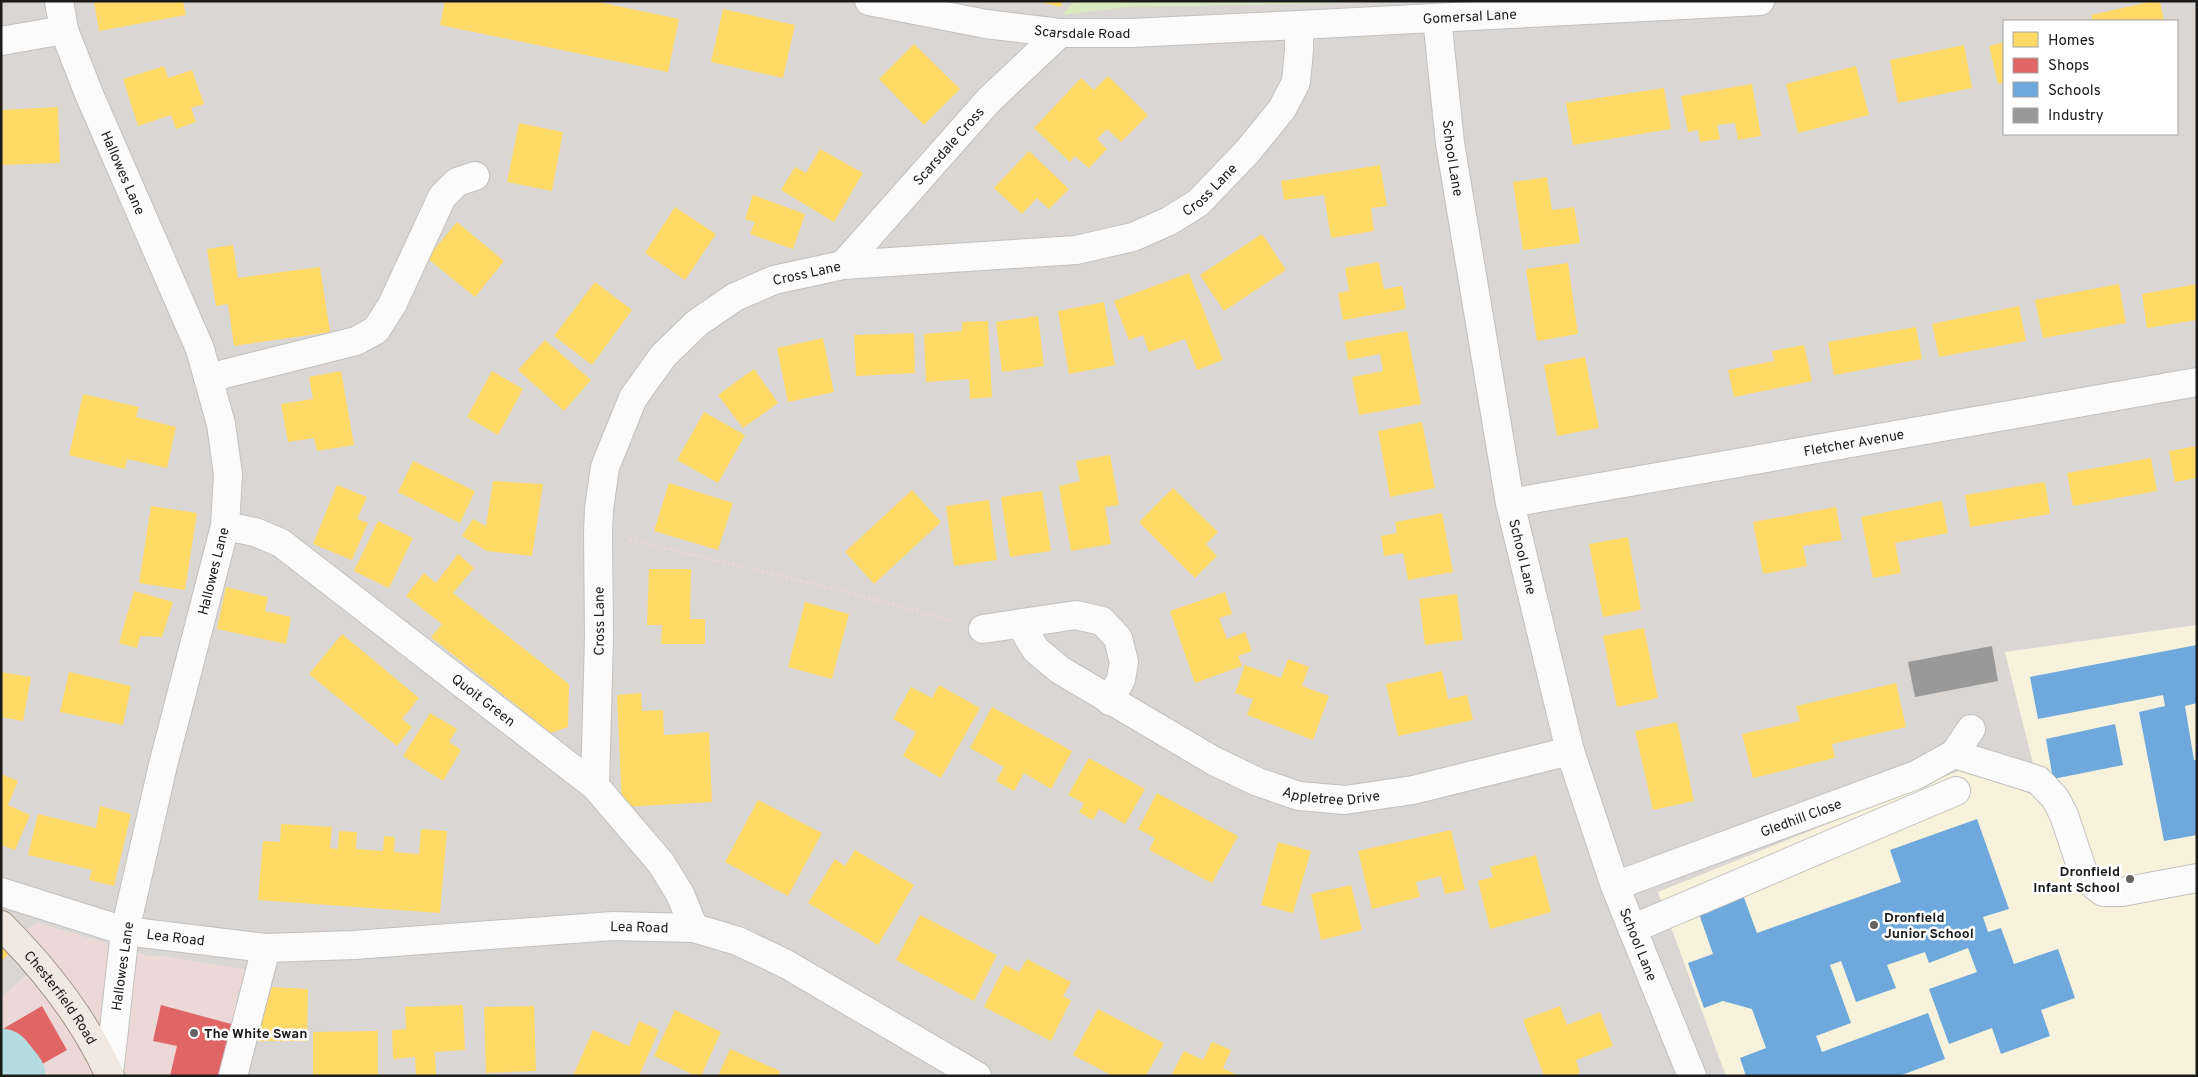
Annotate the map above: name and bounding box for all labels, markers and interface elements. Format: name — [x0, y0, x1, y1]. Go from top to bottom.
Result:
street label: Gomersal Lane — [1422, 7, 1517, 29]
legend — [2003, 20, 2178, 135]
street label: Scarsdale Road — [1033, 23, 1130, 43]
text: Homes — [2048, 32, 2095, 51]
text: Shops — [2048, 57, 2089, 76]
text: Schools — [2048, 82, 2101, 101]
street label: Scarsdale Cross — [910, 104, 989, 190]
text: Industry — [2048, 107, 2104, 126]
street label: School Lane — [1438, 119, 1466, 198]
street label: Hallowes Lane — [96, 129, 148, 218]
street label: Cross Lane — [1180, 161, 1241, 221]
street label: Cross Lane — [771, 259, 843, 290]
street label: Fletcher Avenue — [1802, 427, 1906, 461]
street label: School Lane — [1504, 518, 1539, 597]
street label: Hallowes Lane — [195, 526, 234, 617]
street label: Cross Lane — [592, 586, 609, 656]
street label: Quoit Green — [447, 671, 518, 731]
street label: Appletree Drive — [1280, 784, 1381, 810]
street label: Gledhill Close — [1758, 796, 1844, 842]
place label: Dronfield Infant School — [2033, 864, 2120, 897]
marker: Dronfield Infant School — [2124, 873, 2136, 885]
street label: School Lane — [1615, 906, 1660, 984]
place label: Dronfield Junior School — [1884, 910, 1974, 943]
street label: Lea Road — [610, 919, 669, 937]
marker: Dronfield Junior School — [1868, 919, 1880, 931]
street label: Hallowes Lane — [109, 921, 138, 1012]
street label: Lea Road — [145, 927, 205, 951]
street label: Chesterfield Road — [19, 948, 99, 1048]
place label: The White Swan — [204, 1026, 308, 1043]
marker: The White Swan — [188, 1027, 200, 1039]

